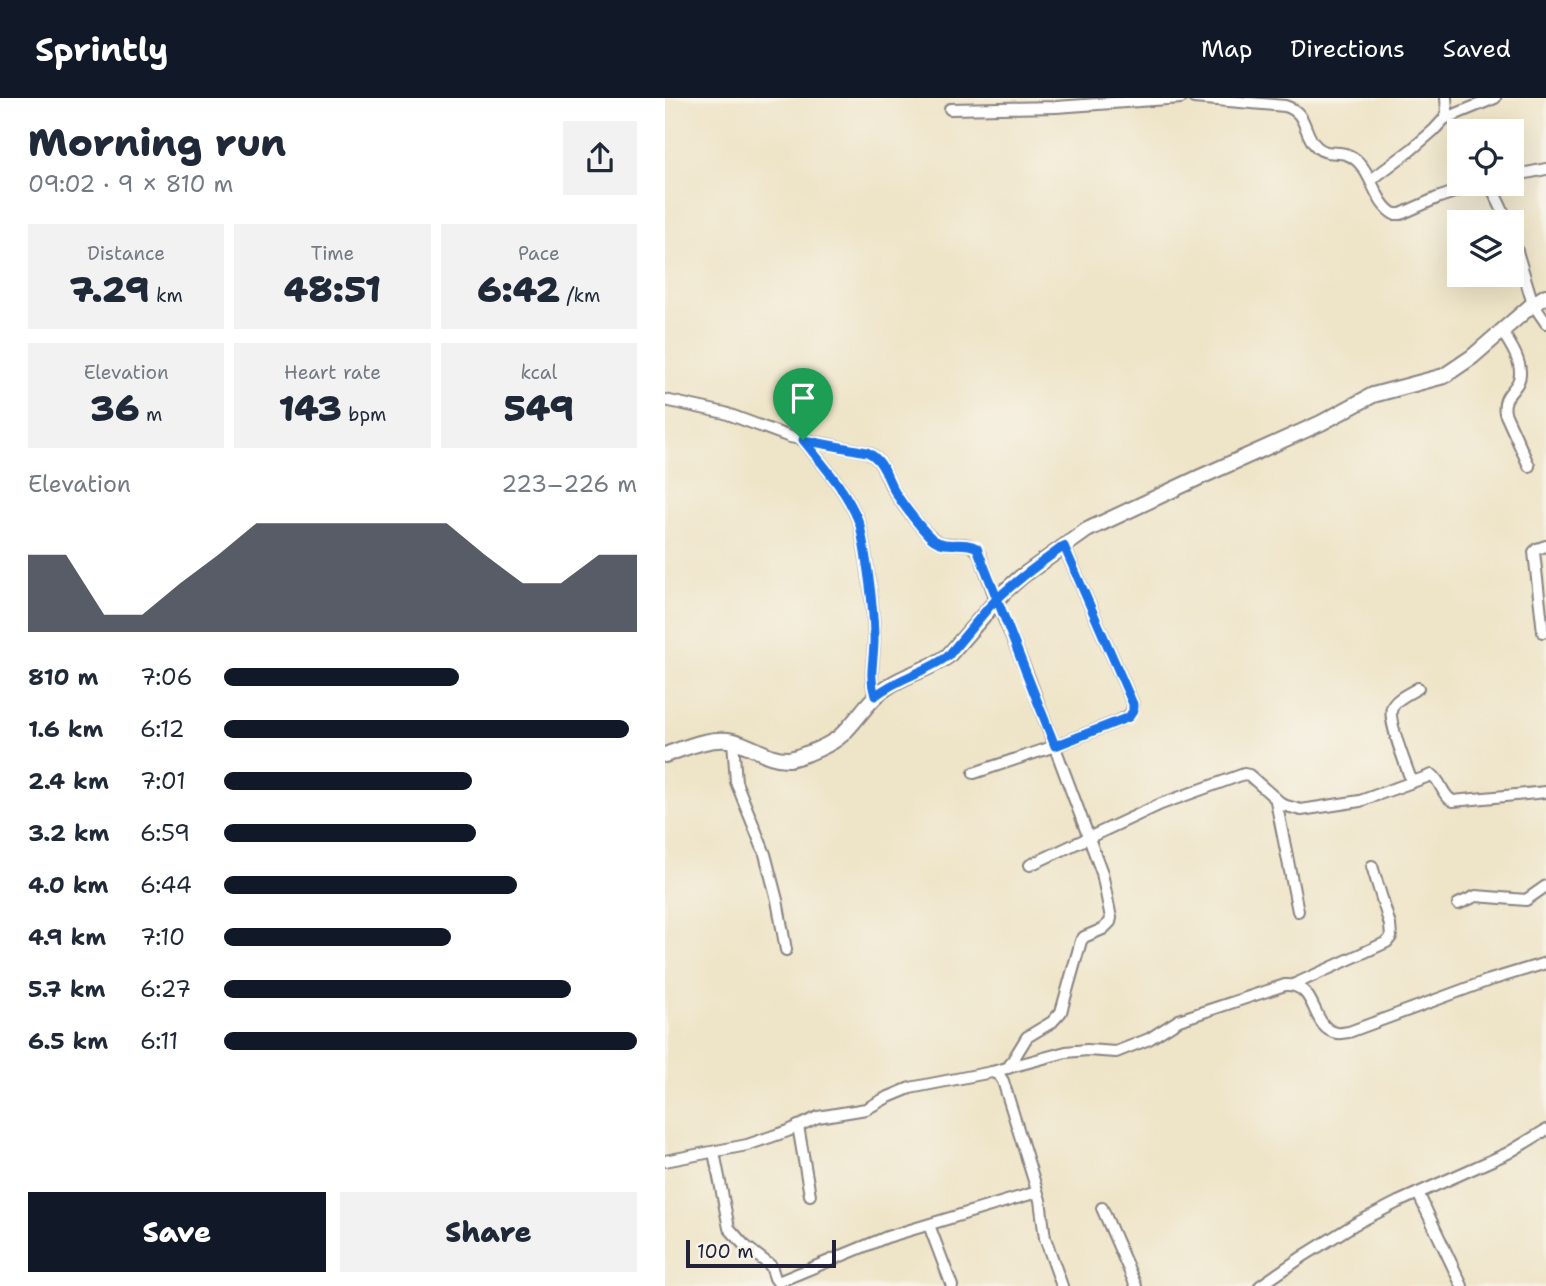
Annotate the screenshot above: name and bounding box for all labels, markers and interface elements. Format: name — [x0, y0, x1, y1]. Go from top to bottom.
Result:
text: Sprintly — [35, 27, 168, 72]
text: Map — [1201, 33, 1252, 65]
text: Directions — [1290, 33, 1405, 65]
text: Saved — [1443, 33, 1511, 65]
text: Morning run — [28, 117, 286, 168]
map controls — [1447, 119, 1524, 287]
button: locate — [1447, 119, 1524, 196]
button: share — [563, 121, 637, 195]
text: 09:02 · 9 × 810 m — [28, 169, 233, 199]
button: layers — [1447, 210, 1524, 287]
text: Distance — [87, 241, 165, 266]
text: Time — [311, 241, 354, 266]
text: Pace — [518, 241, 560, 266]
text: 7.29 — [70, 266, 149, 313]
text: 48:51 — [284, 266, 381, 313]
text: 6:42 — [477, 266, 560, 313]
text: km — [149, 283, 183, 308]
text: /km — [560, 283, 600, 308]
text: Elevation — [84, 360, 169, 385]
text: Heart rate — [284, 360, 381, 385]
text: kcal — [520, 360, 557, 385]
pin — [773, 368, 833, 440]
icon: arrive — [784, 379, 822, 417]
text: 36 — [90, 385, 139, 432]
text: 143 — [278, 385, 342, 432]
text: 549 — [504, 385, 574, 432]
text: m — [139, 402, 162, 427]
text: bpm — [342, 402, 387, 427]
text: Elevation — [28, 469, 131, 499]
text: 223–226 m — [501, 469, 637, 499]
text: 810 m — [28, 662, 98, 692]
text: 7:06 — [140, 662, 193, 692]
text: 1.6 km — [28, 714, 103, 744]
text: 6:12 — [140, 714, 185, 744]
text: 2.4 km — [28, 766, 109, 796]
text: 7:01 — [140, 766, 186, 796]
text: 3.2 km — [28, 818, 110, 848]
text: 6:59 — [140, 818, 190, 848]
text: 4.0 km — [28, 870, 109, 900]
text: 6:44 — [140, 870, 192, 900]
text: 4.9 km — [28, 922, 106, 952]
text: 7:10 — [140, 922, 185, 952]
text: 5.7 km — [28, 974, 105, 1004]
text: 6:27 — [140, 974, 191, 1004]
text: 6.5 km — [28, 1026, 108, 1056]
text: 6:11 — [140, 1026, 178, 1056]
button: Save — [28, 1192, 326, 1272]
button: Share — [340, 1192, 637, 1272]
scale bar — [686, 1237, 837, 1269]
text: 100 m — [697, 1239, 754, 1264]

